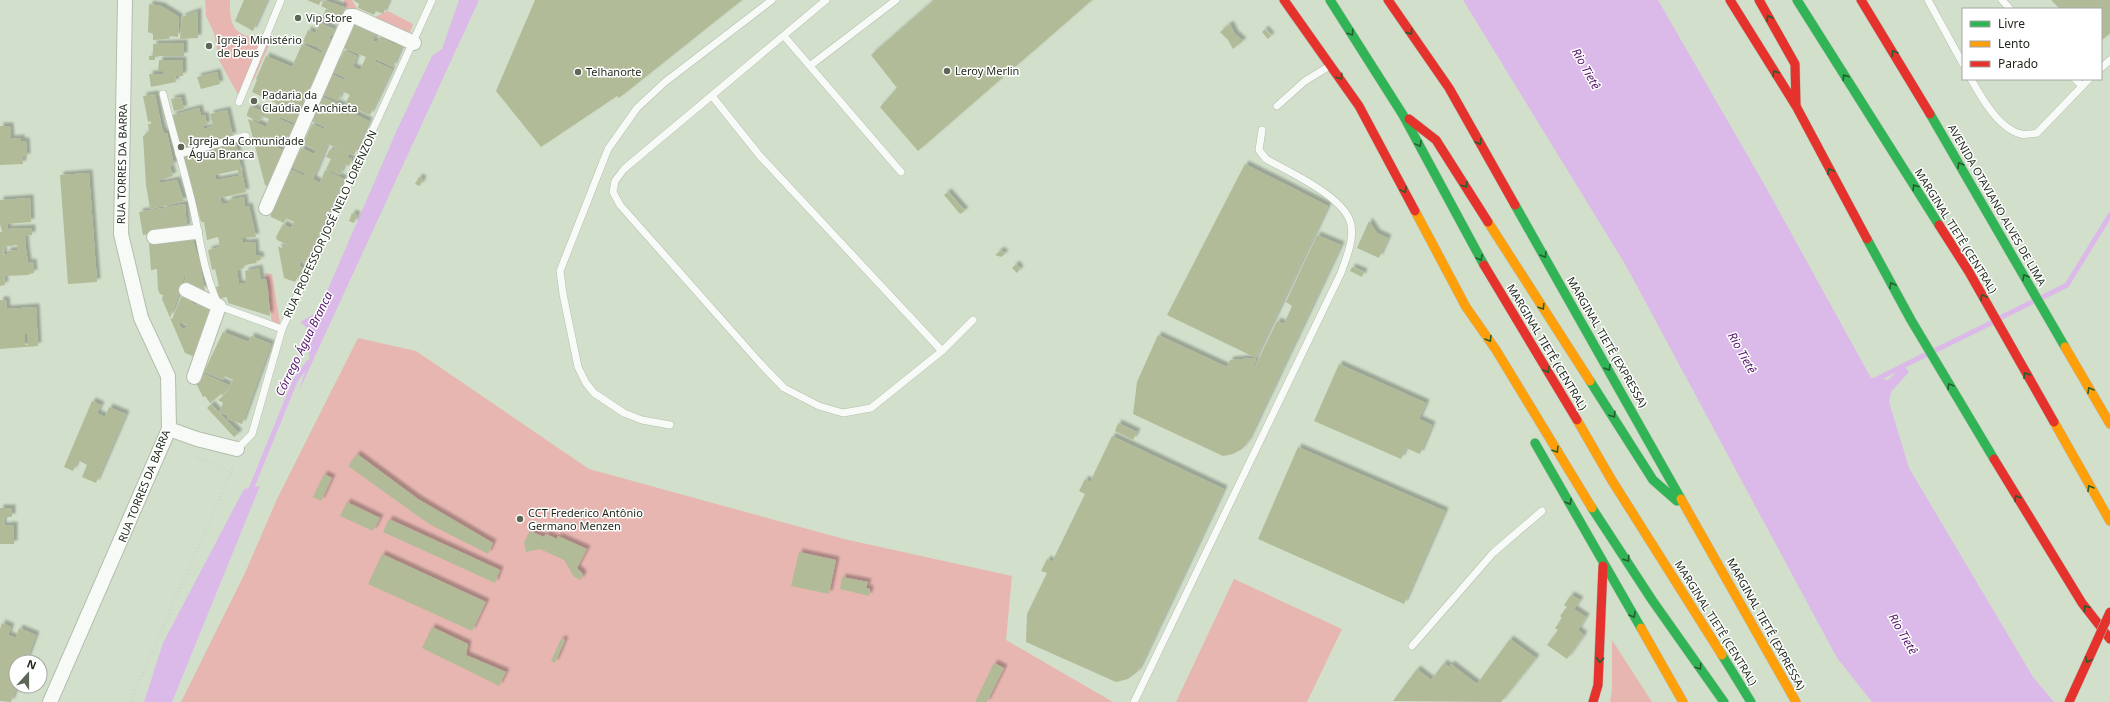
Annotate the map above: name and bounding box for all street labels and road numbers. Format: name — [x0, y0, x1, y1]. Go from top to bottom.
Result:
street label: RUA TORRES DA BARRA — [113, 103, 130, 224]
street label: AVENIDA OTAVIANO ALVES DE LIMA — [1945, 121, 2050, 289]
street label: RUA PROFESSOR JOSÉ NELO LORENZON — [279, 127, 380, 320]
street label: MARGINAL TIETÊ (CENTRAL) — [1912, 166, 2001, 296]
street label: MARGINAL TIETÊ (EXPRESSA) — [1564, 274, 1651, 410]
street label: MARGINAL TIETÊ (CENTRAL) — [1504, 281, 1591, 413]
street label: RUA TORRES DA BARRA — [114, 426, 173, 544]
street label: MARGINAL TIETÊ (EXPRESSA) — [1724, 555, 1809, 692]
street label: MARGINAL TIETÊ (CENTRAL) — [1672, 558, 1761, 688]

